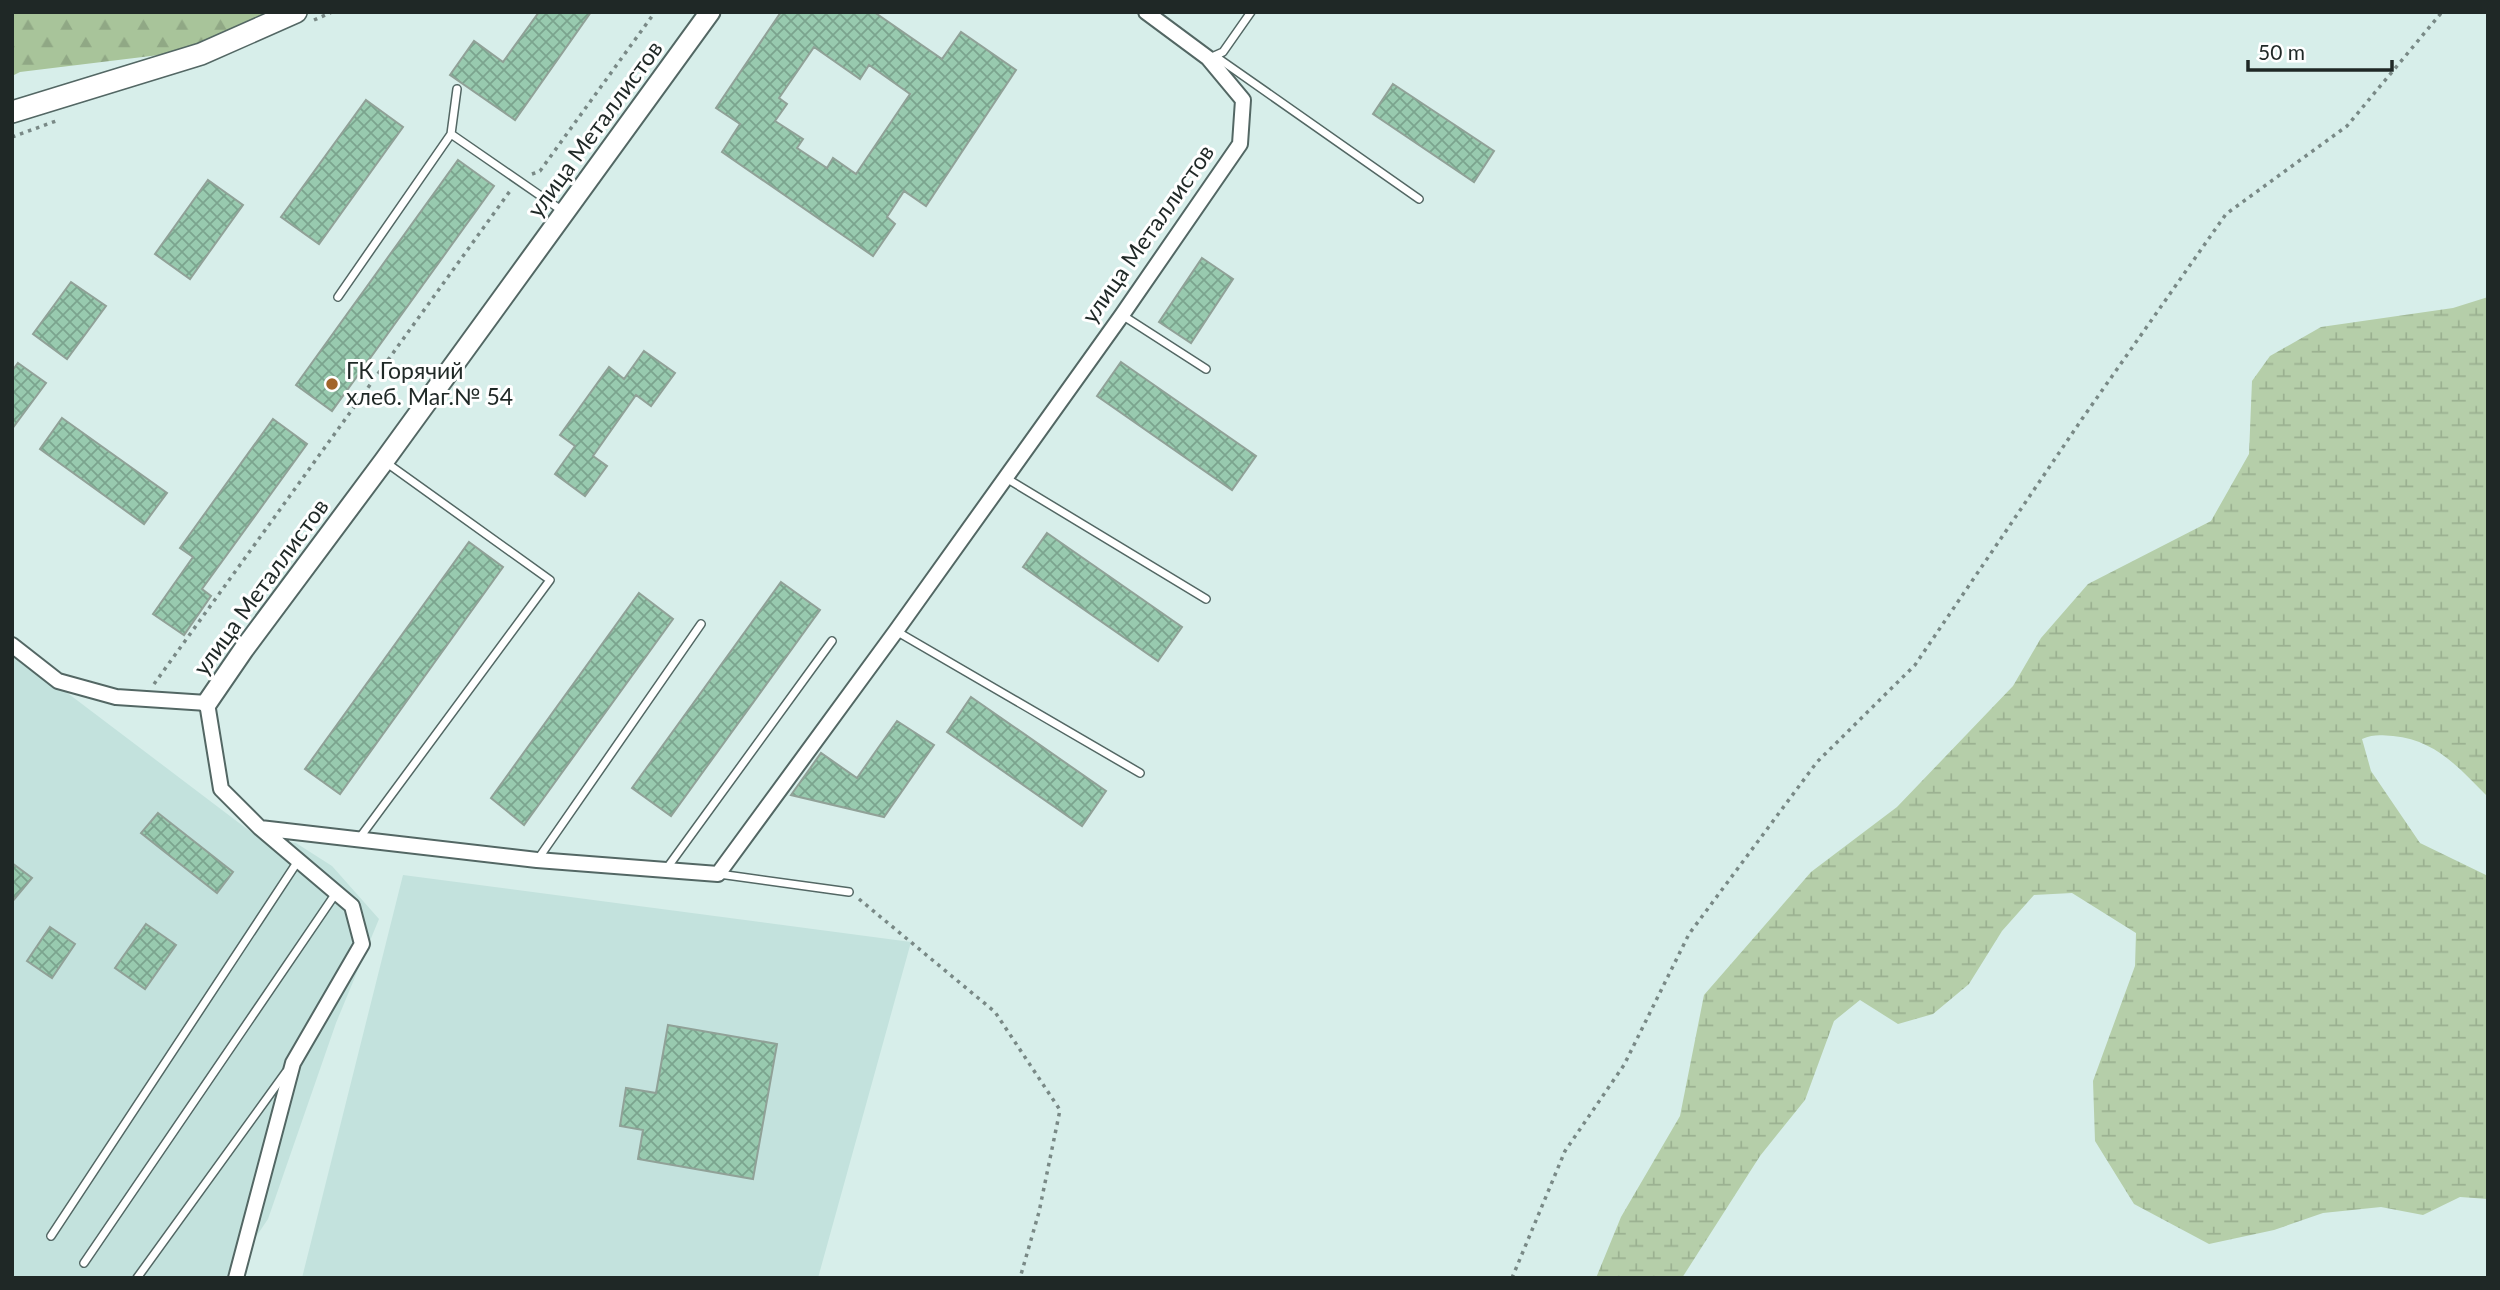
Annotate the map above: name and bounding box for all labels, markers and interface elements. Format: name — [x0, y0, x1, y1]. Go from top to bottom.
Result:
scale bar — [2248, 28, 2392, 72]
street label: улица Металлистов — [521, 35, 668, 222]
text: 50 m — [2258, 39, 2305, 64]
street label: улица Металлистов — [1075, 139, 1219, 328]
place label: ГК Горячий хлеб. Маг.№ 54 — [346, 356, 513, 410]
marker: ГК Горячий хлеб. Маг.№ 54 — [324, 376, 340, 392]
street label: улица Металлистов — [187, 493, 334, 680]

